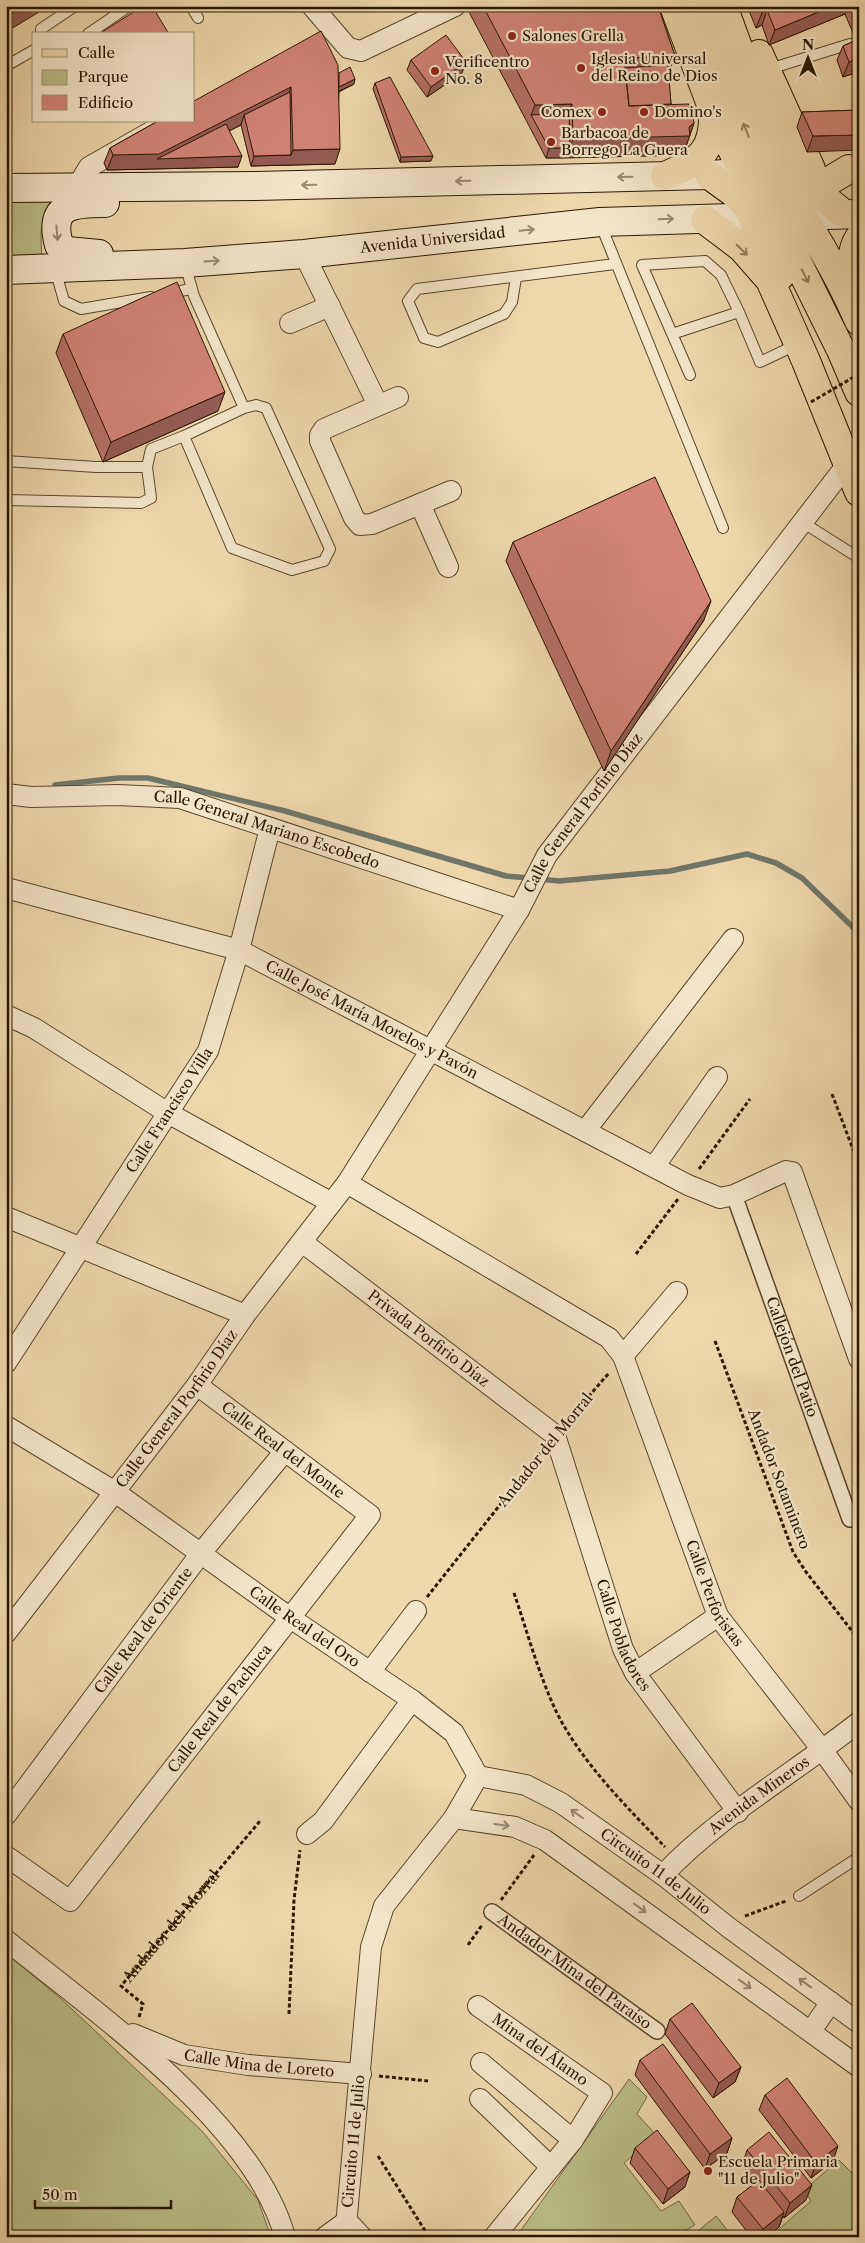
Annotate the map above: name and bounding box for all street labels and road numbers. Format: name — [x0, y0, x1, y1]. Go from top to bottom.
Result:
street label: Avenida Universidad — [358, 222, 506, 257]
street label: Calle General Porfirio Díaz — [519, 729, 646, 896]
street label: Calle General Mariano Escobedo — [153, 787, 382, 872]
street label: Calle José María Morelos y Pavón — [262, 956, 482, 1083]
street label: Calle Francisco Villa — [122, 1044, 217, 1176]
street label: Privada Porfirio Díaz — [364, 1286, 494, 1391]
street label: Callejón del Patio — [762, 1294, 823, 1419]
street label: Calle General Porfirio Díaz — [111, 1325, 242, 1491]
street label: Andador del Morral — [492, 1389, 597, 1511]
street label: Calle Real del Monte — [218, 1397, 349, 1502]
street label: Andador Sotaminero — [744, 1405, 815, 1552]
street label: Calle Perforistas — [682, 1537, 748, 1650]
street label: Calle Real de Oriente — [90, 1563, 196, 1697]
street label: Calle Pobladores — [592, 1576, 655, 1695]
street label: Calle Real del Oro — [246, 1582, 364, 1671]
street label: Calle Real de Pachuca — [163, 1640, 275, 1776]
street label: Avenida Mineros — [704, 1752, 813, 1839]
street label: Circuito 11 de Julio — [597, 1824, 715, 1919]
street label: Andador del Morral — [118, 1866, 224, 1987]
street label: Andador Mina del Paraíso — [494, 1909, 656, 2033]
street label: Mina del Álamo — [489, 2009, 592, 2089]
street label: Calle Mina de Loreto — [183, 2045, 335, 2081]
street label: Circuito 11 de Julio — [338, 2074, 368, 2209]

